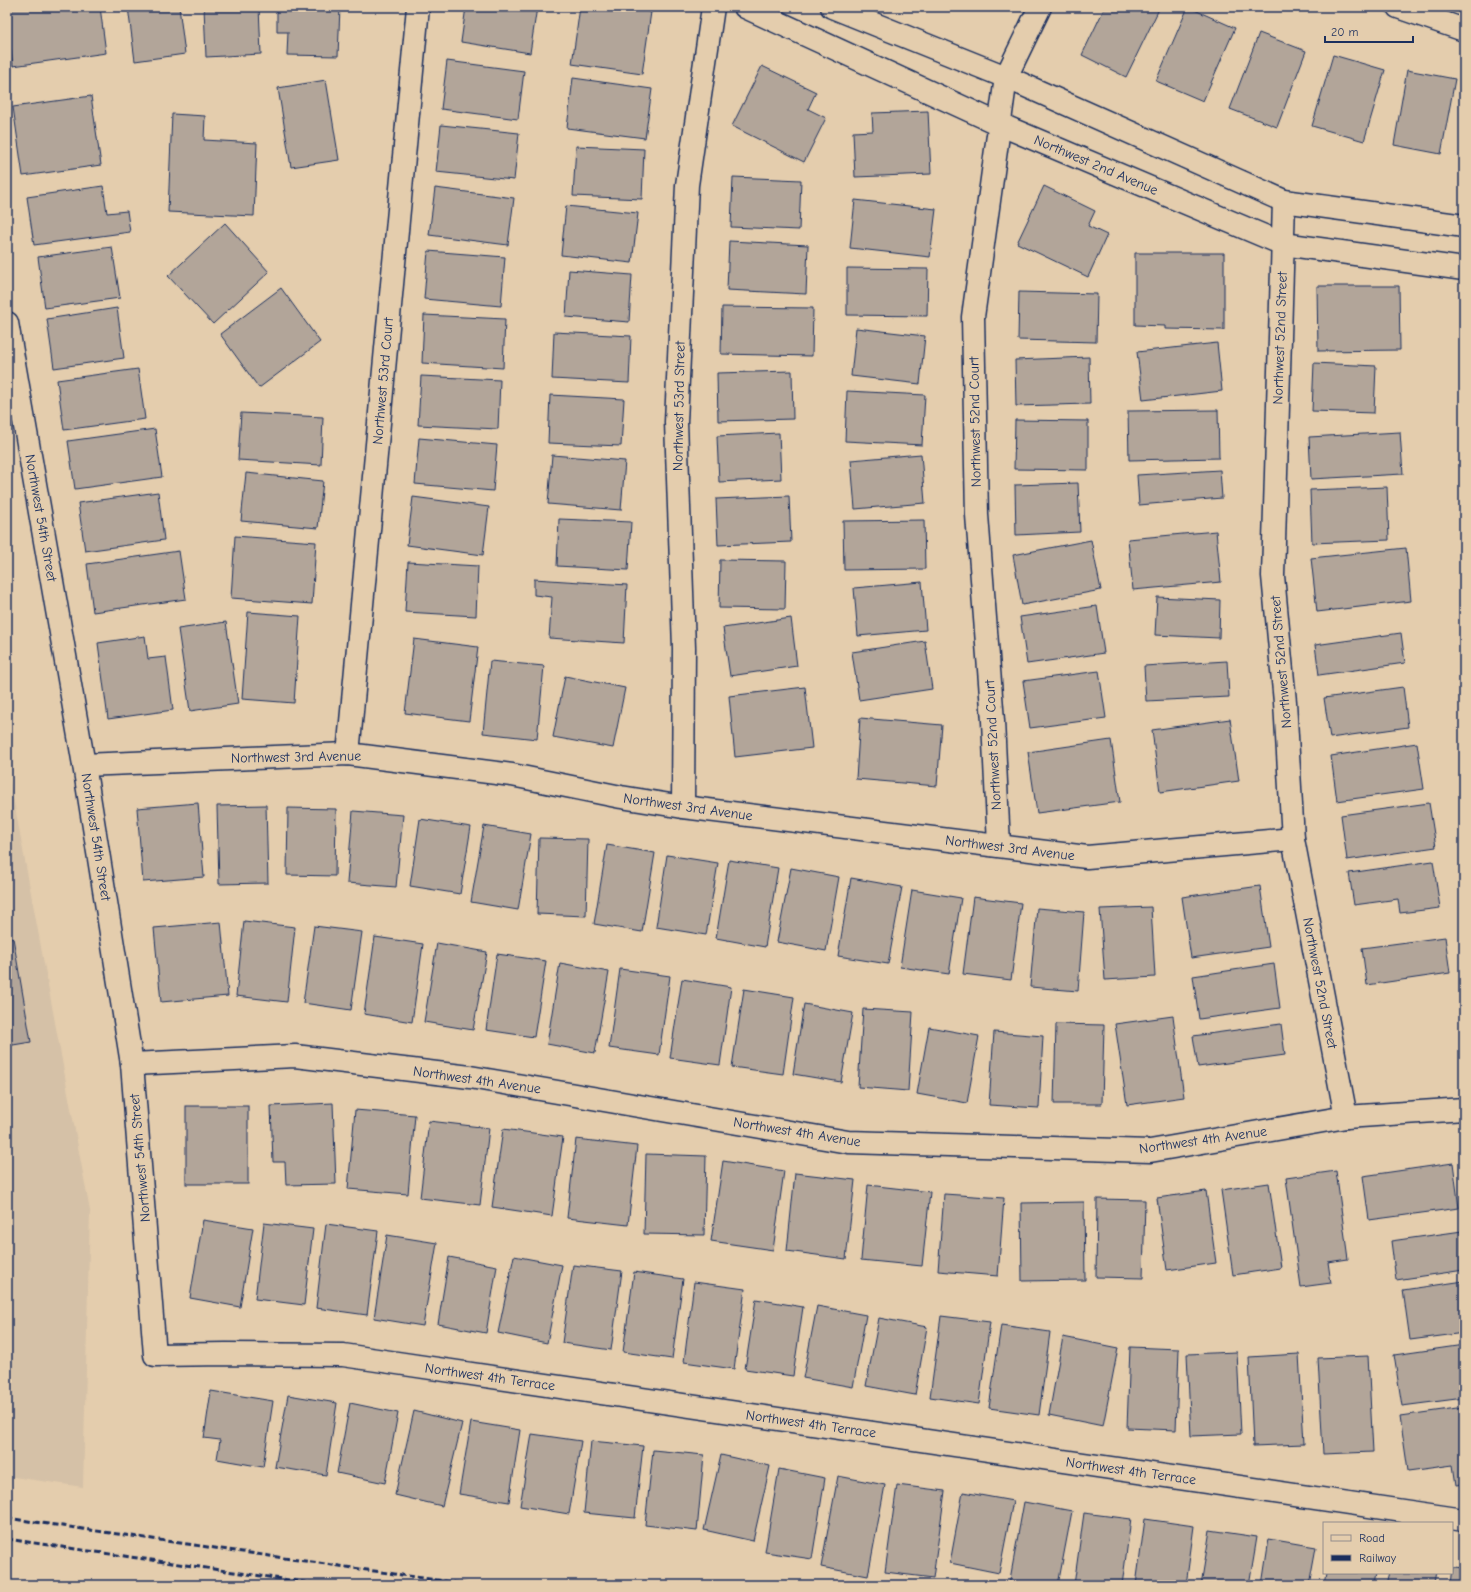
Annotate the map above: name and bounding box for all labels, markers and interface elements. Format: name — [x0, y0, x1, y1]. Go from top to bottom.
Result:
scale bar — [1325, 18, 1413, 44]
text: 20 m — [1331, 25, 1359, 39]
street label: Northwest 2nd Avenue — [1031, 131, 1161, 199]
street label: Northwest 52nd Street — [1269, 270, 1291, 405]
street label: Northwest 53rd Court — [369, 316, 397, 445]
street label: Northwest 53rd Street — [669, 340, 689, 471]
street label: Northwest 52nd Court — [965, 355, 985, 488]
street label: Northwest 54th Street — [21, 453, 61, 584]
street label: Northwest 52nd Street — [1267, 594, 1295, 729]
street label: Northwest 52nd Court — [981, 678, 1005, 811]
street label: Northwest 3rd Avenue — [231, 747, 361, 767]
street label: Northwest 54th Street — [78, 772, 115, 903]
street label: Northwest 3rd Avenue — [622, 790, 754, 824]
street label: Northwest 3rd Avenue — [944, 832, 1076, 864]
street label: Northwest 52nd Street — [1299, 916, 1341, 1051]
street label: Northwest 4th Avenue — [412, 1063, 542, 1097]
street label: Northwest 54th Street — [126, 1092, 154, 1223]
street label: Northwest 4th Avenue — [732, 1114, 862, 1150]
street label: Northwest 4th Avenue — [1138, 1123, 1268, 1157]
street label: Northwest 4th Terrace — [424, 1359, 556, 1395]
street label: Northwest 4th Terrace — [745, 1406, 877, 1442]
street label: Northwest 4th Terrace — [1065, 1453, 1197, 1489]
legend — [1323, 1522, 1453, 1574]
text: Road — [1359, 1531, 1385, 1545]
text: Railway — [1359, 1551, 1397, 1565]

